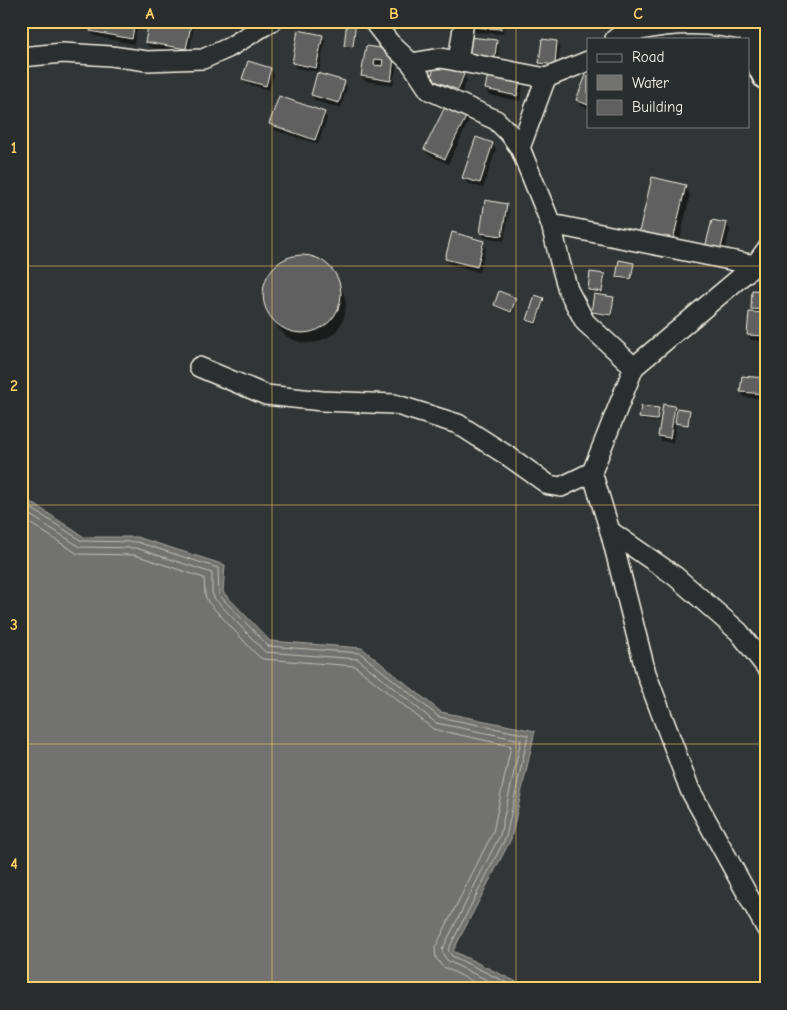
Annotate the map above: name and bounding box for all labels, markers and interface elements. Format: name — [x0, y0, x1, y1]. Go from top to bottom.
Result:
text: A — [146, 5, 155, 23]
text: B — [389, 5, 399, 23]
text: C — [633, 5, 643, 23]
legend — [587, 38, 750, 128]
text: Road — [632, 48, 664, 66]
text: Water — [632, 74, 669, 92]
text: Building — [632, 98, 683, 116]
text: 1 — [11, 139, 17, 157]
text: 2 — [10, 377, 18, 395]
text: 3 — [10, 616, 18, 634]
text: 4 — [10, 855, 18, 873]

